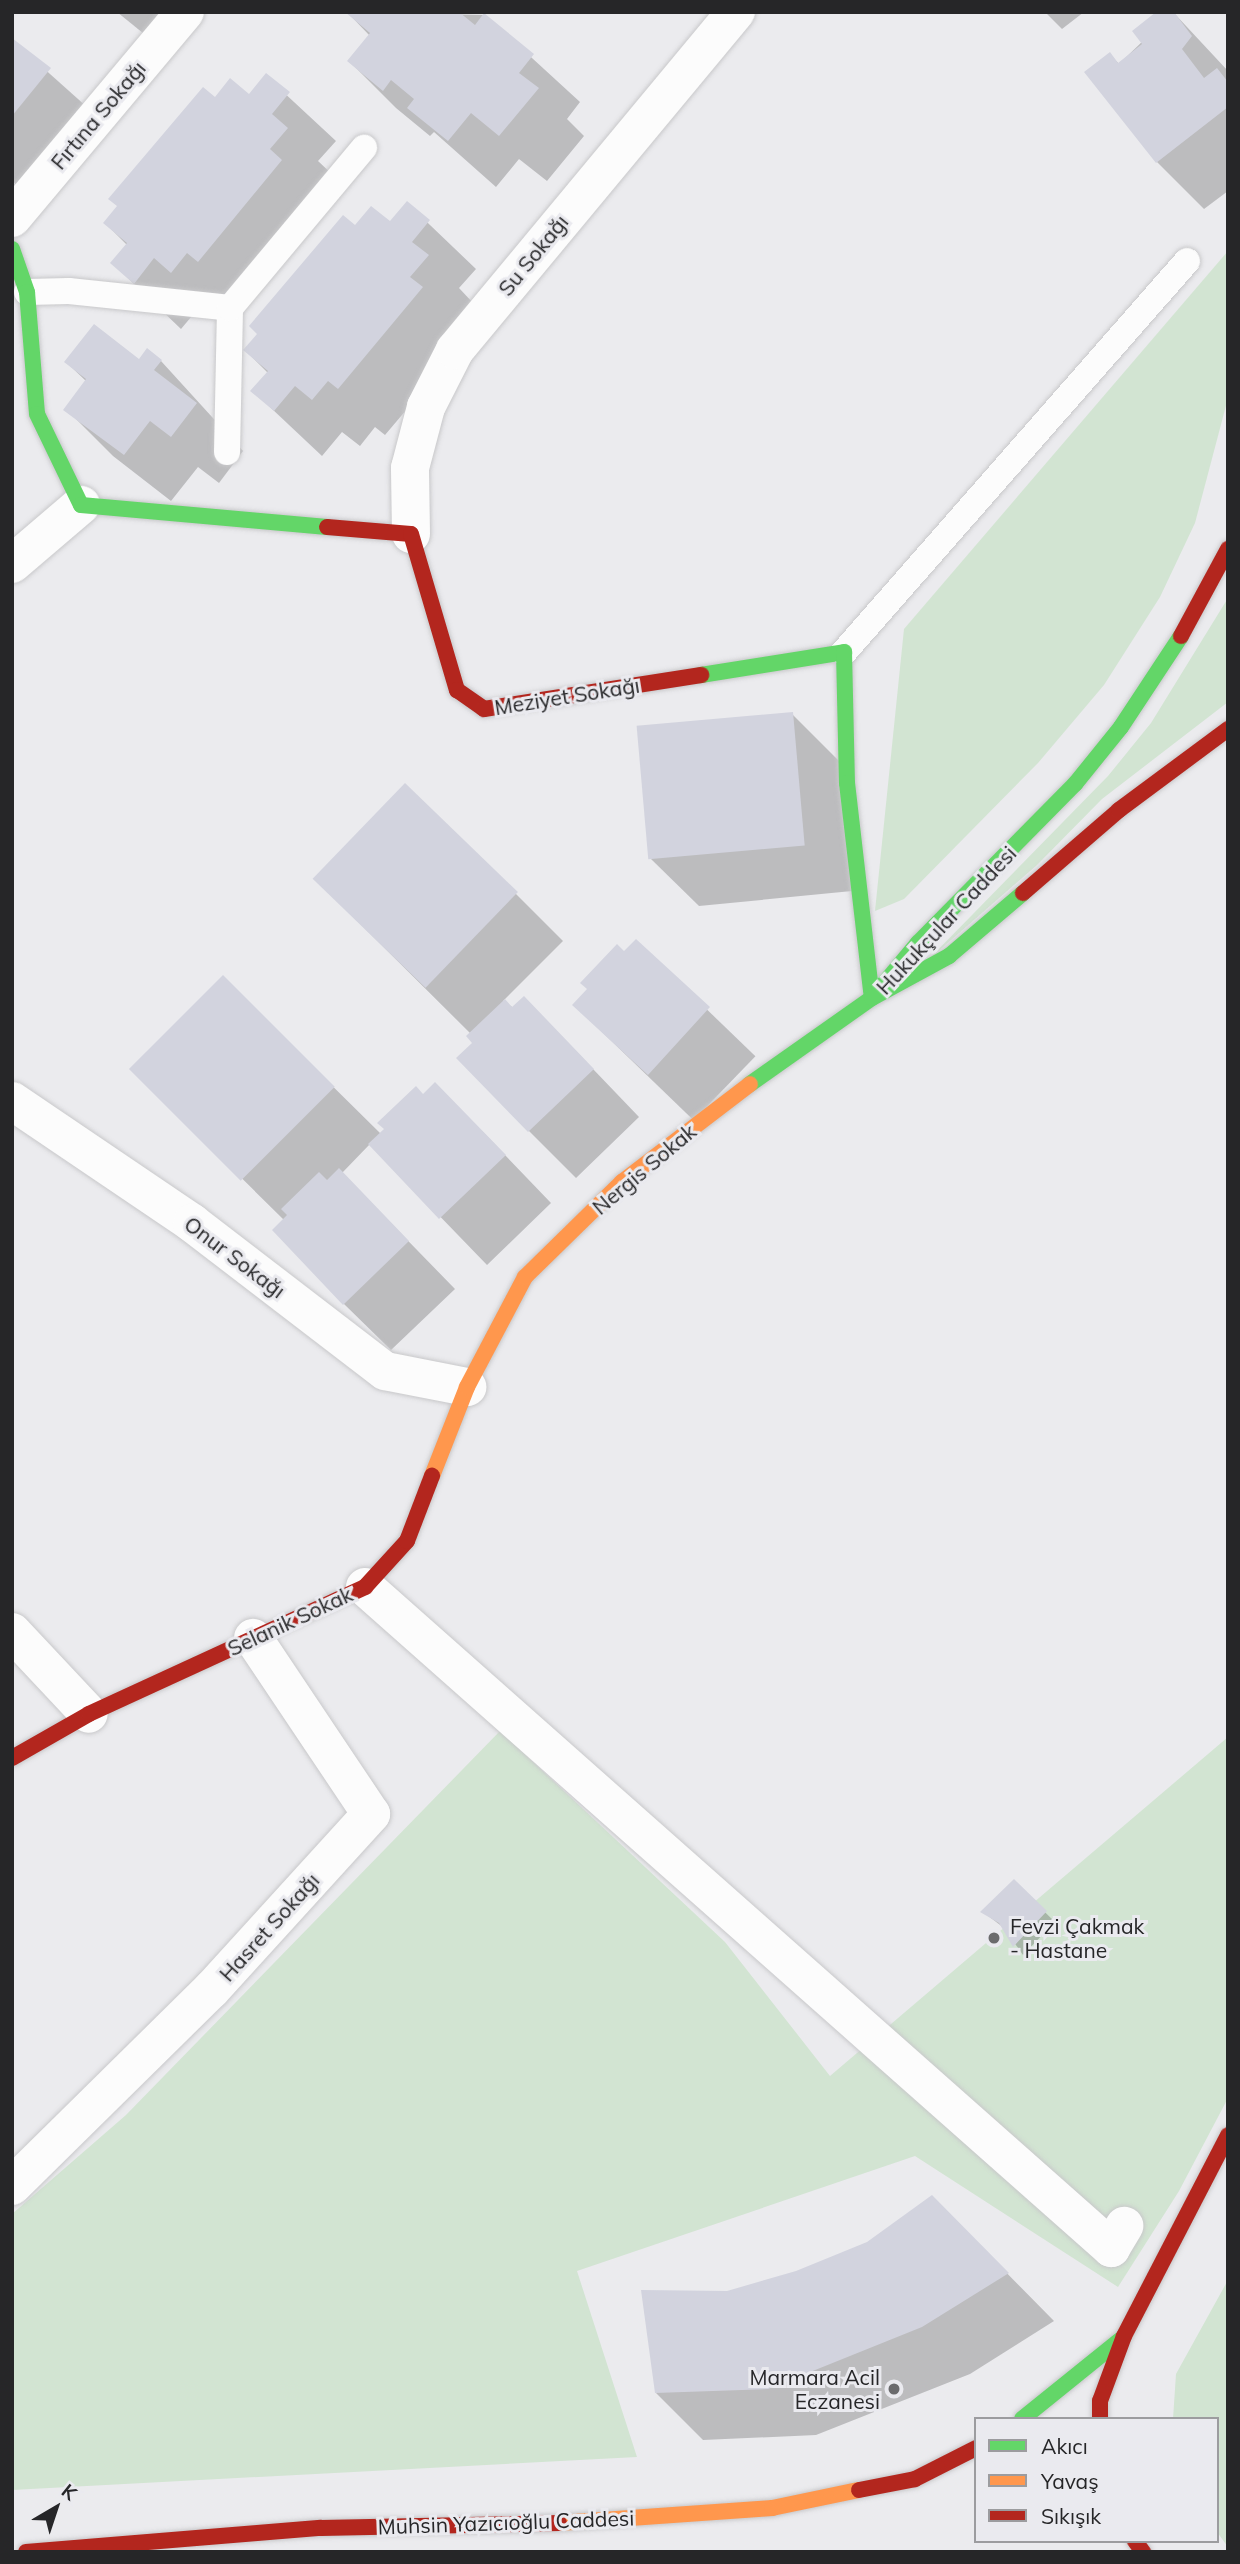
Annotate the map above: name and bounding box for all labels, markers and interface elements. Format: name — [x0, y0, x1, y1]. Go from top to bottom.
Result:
street label: Fırtına Sokağı — [45, 56, 151, 174]
street label: Su Sokağı — [493, 209, 573, 301]
street label: Meziyet Sokağı — [493, 672, 641, 720]
street label: Hukukçular Caddesi — [871, 841, 1021, 999]
street label: Nergis Sokak — [587, 1118, 701, 1220]
street label: Onur Sokağı — [180, 1211, 290, 1303]
street label: Selanik Sokak — [224, 1581, 356, 1661]
street label: Hasret Sokağı — [214, 1868, 324, 1986]
place label: Fevzi Çakmak - Hastane — [1010, 1913, 1144, 1963]
marker: Fevzi Çakmak - Hastane — [984, 1928, 1004, 1948]
place label: Marmara Acil Eczanesi — [749, 2364, 880, 2414]
marker: Marmara Acil Eczanesi — [886, 2381, 902, 2397]
legend — [974, 2417, 1219, 2543]
text: Akıcı — [1041, 2433, 1088, 2459]
text: Yavaş — [1041, 2468, 1099, 2494]
north arrow — [21, 2473, 91, 2543]
text: K — [57, 2478, 82, 2505]
text: Sıkışık — [1041, 2503, 1101, 2529]
street label: Muhsin Yazıcıoğlu Caddesi — [377, 2505, 635, 2539]

